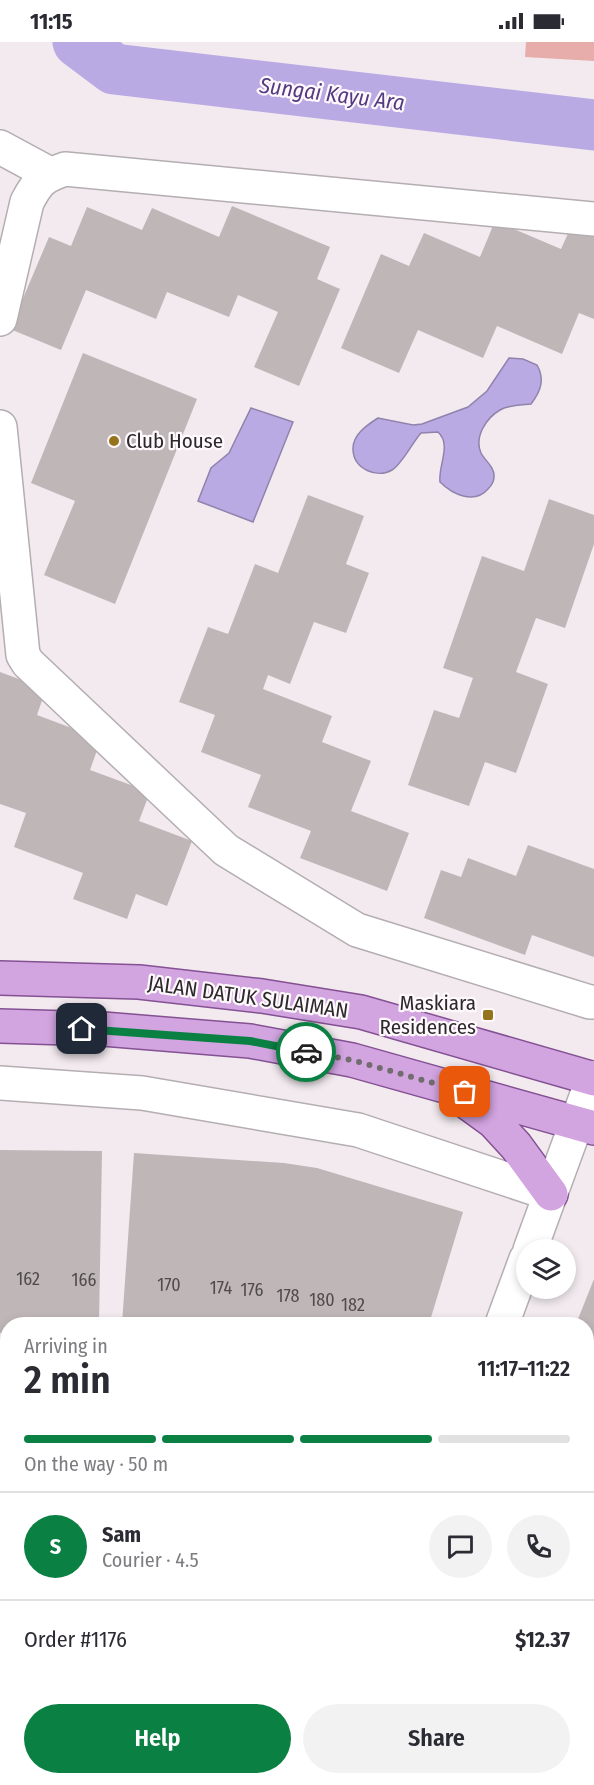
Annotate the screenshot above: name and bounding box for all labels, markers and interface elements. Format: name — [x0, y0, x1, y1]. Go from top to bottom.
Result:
text: 11:15 — [30, 8, 73, 35]
water label: Sungai Kayu Ara — [257, 72, 406, 116]
place label: Club House — [126, 428, 223, 454]
marker: Club House — [107, 434, 121, 448]
street label: JALAN DATUK SULAIMAN — [146, 970, 350, 1024]
place label: Maskiara Residences — [380, 990, 476, 1040]
pin — [56, 1003, 107, 1054]
marker: Maskiara Residences — [481, 1008, 495, 1022]
icon: home — [65, 1012, 98, 1045]
courier — [276, 1022, 336, 1082]
icon: car — [290, 1036, 323, 1069]
pin — [439, 1066, 490, 1117]
icon: bag — [448, 1075, 481, 1108]
map controls — [516, 1239, 576, 1299]
button: layers — [516, 1239, 576, 1299]
house number: 162 — [16, 1268, 40, 1290]
house number: 166 — [72, 1269, 97, 1291]
house number: 170 — [157, 1274, 181, 1296]
house number: 174 — [210, 1277, 232, 1299]
house number: 176 — [241, 1279, 263, 1301]
house number: 178 — [277, 1285, 299, 1307]
house number: 180 — [309, 1289, 335, 1311]
house number: 182 — [341, 1294, 365, 1316]
text: Arriving in — [24, 1334, 108, 1358]
text: 11:17–11:22 — [477, 1355, 570, 1382]
text: 2 min — [24, 1357, 111, 1403]
text: On the way · 50 m — [24, 1452, 168, 1476]
button: chat — [429, 1515, 492, 1578]
button: phone — [507, 1515, 570, 1578]
text: Sam — [102, 1521, 141, 1548]
text: S — [50, 1533, 61, 1560]
text: Courier · 4.5 — [102, 1548, 199, 1572]
text: Order #1176 — [24, 1626, 127, 1653]
text: $12.37 — [515, 1626, 570, 1653]
button: Help — [24, 1704, 291, 1773]
button: Share — [303, 1704, 570, 1773]

